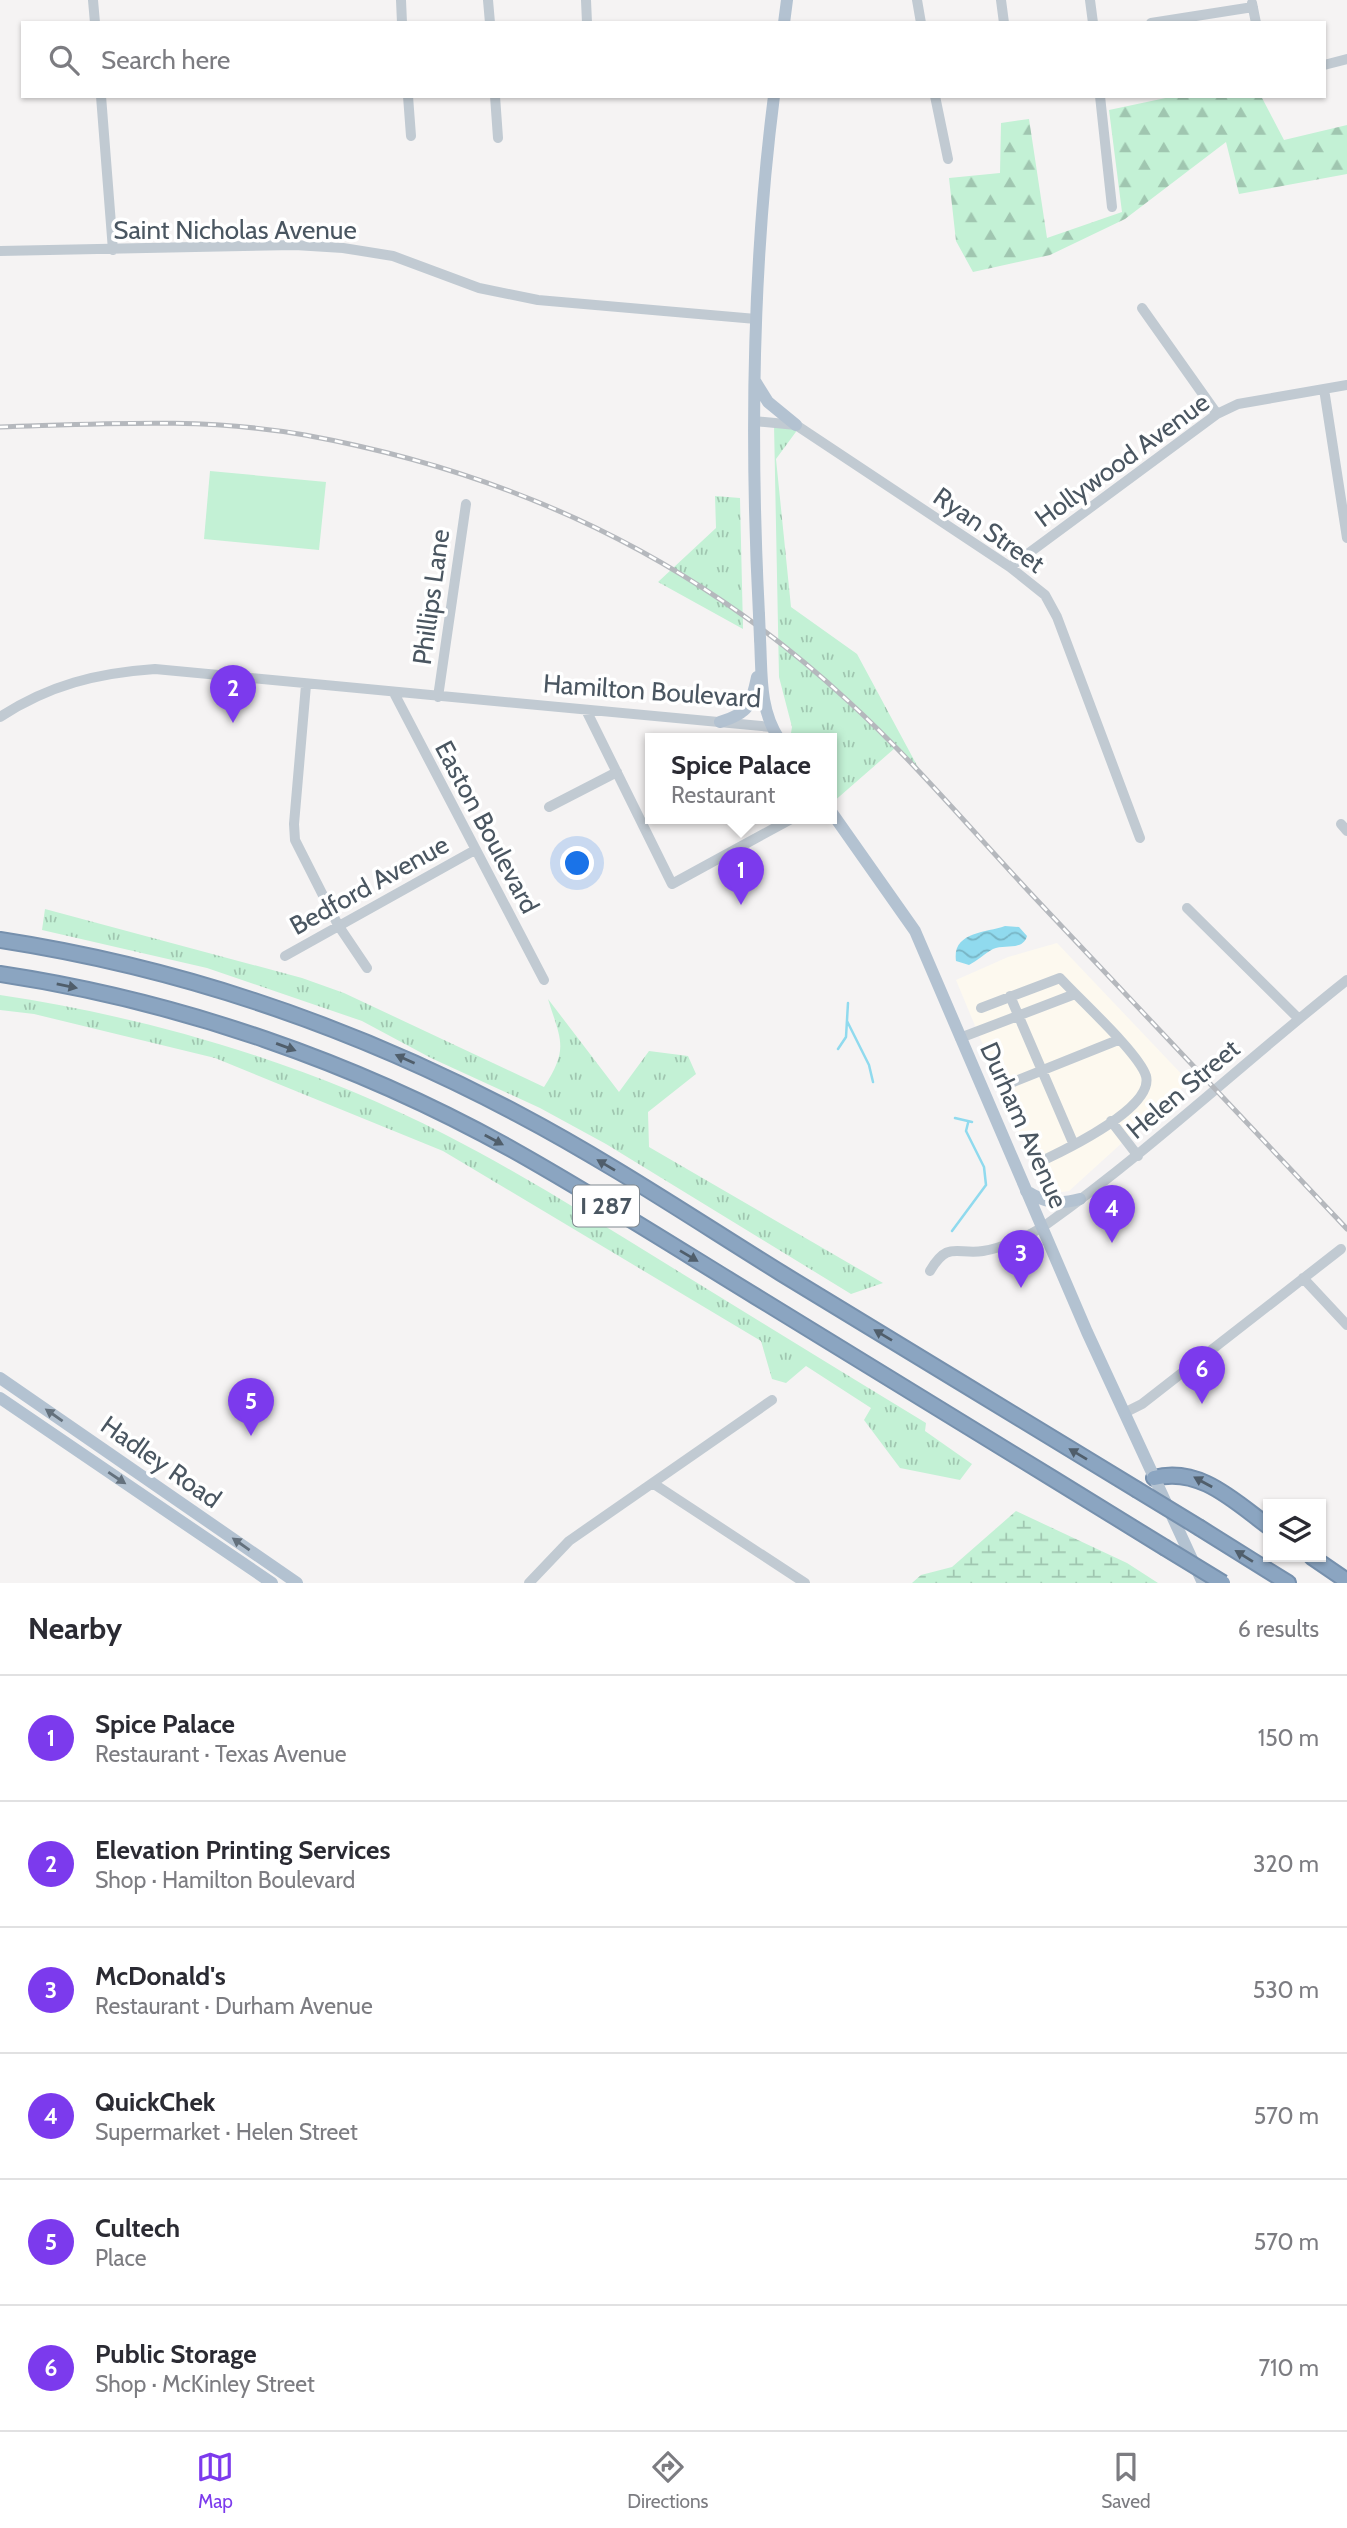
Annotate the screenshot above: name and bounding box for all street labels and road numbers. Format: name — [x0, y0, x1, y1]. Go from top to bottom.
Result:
street label: Saint Nicholas Avenue — [113, 214, 357, 246]
street label: Hollywood Avenue — [1029, 386, 1215, 534]
street label: Ryan Street — [927, 480, 1051, 580]
street label: Phillips Lane — [406, 527, 456, 667]
street label: Hamilton Boulevard — [542, 667, 762, 715]
street label: Easton Boulevard — [428, 735, 546, 919]
street label: Bedford Avenue — [284, 828, 454, 942]
street label: Helen Street — [1120, 1032, 1246, 1146]
street label: Durham Avenue — [973, 1037, 1075, 1213]
road number: I 287 — [573, 1186, 639, 1226]
street label: Hadley Road — [95, 1409, 227, 1515]

